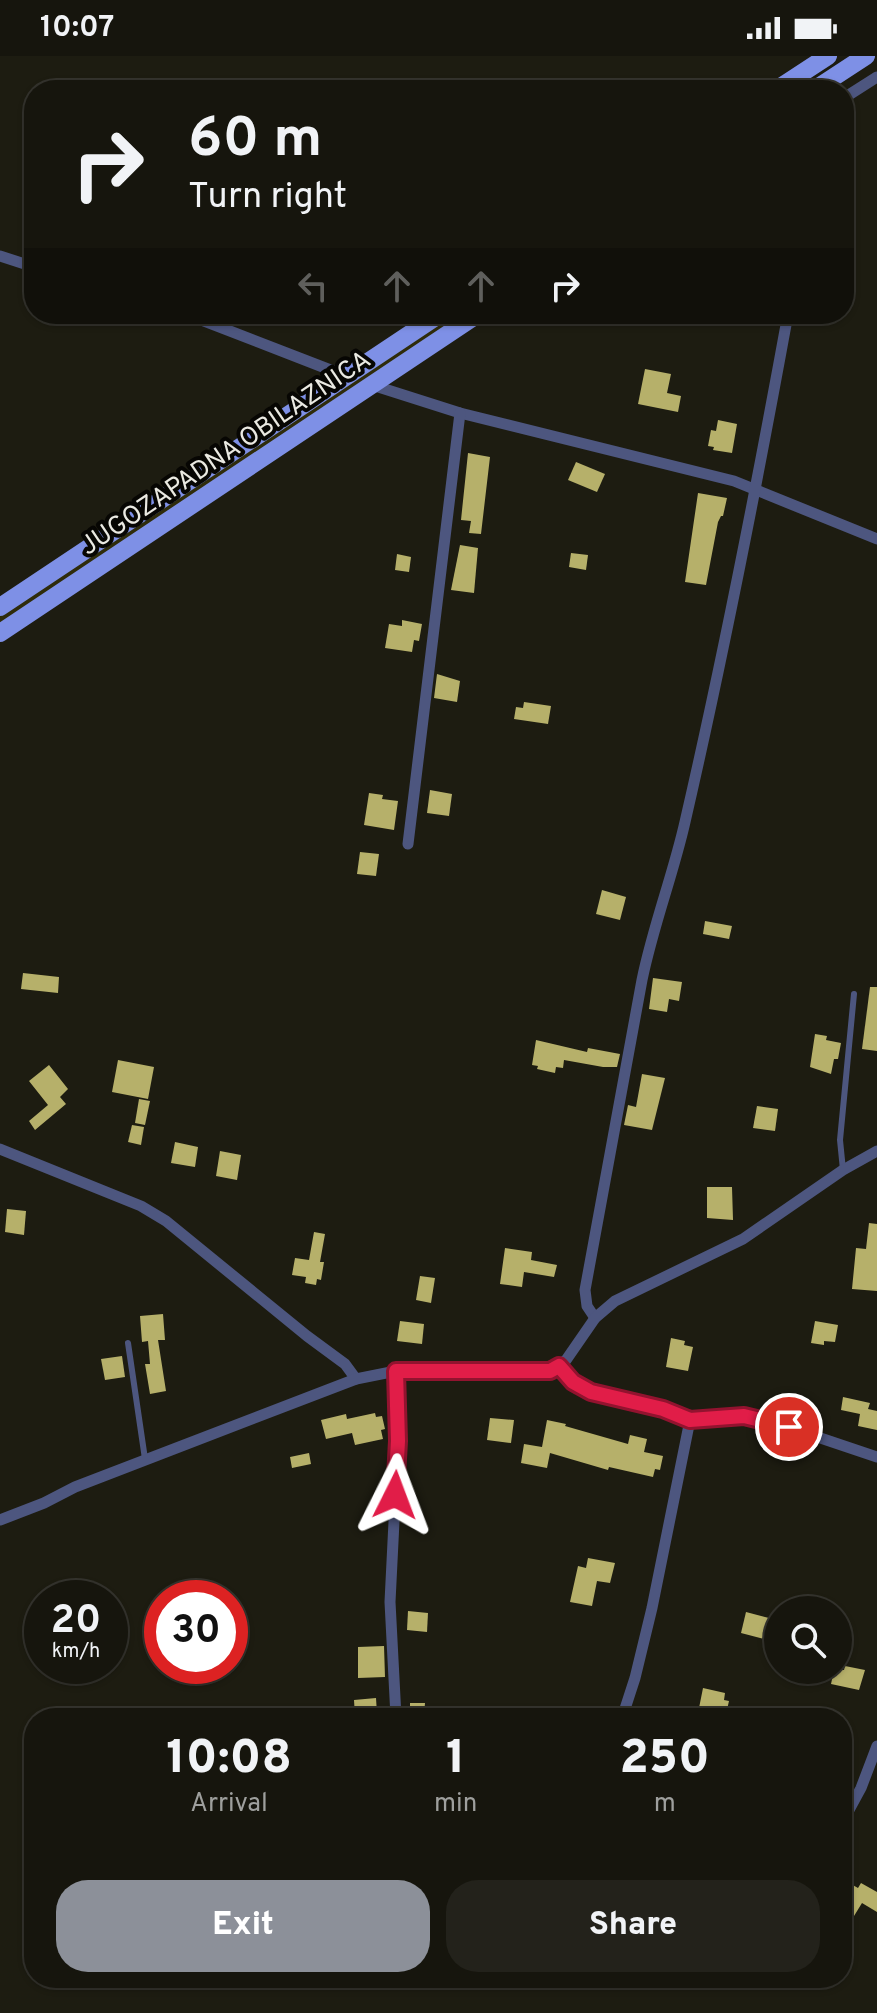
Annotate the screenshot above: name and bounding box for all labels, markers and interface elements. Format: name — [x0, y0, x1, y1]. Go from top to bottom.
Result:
text: 10:07 — [40, 10, 114, 47]
text: 60 m — [188, 106, 322, 176]
icon: right — [56, 112, 160, 216]
text: Turn right — [188, 175, 347, 221]
icon: left — [291, 264, 335, 308]
icon: ahead — [375, 264, 419, 308]
icon: ahead — [459, 264, 503, 308]
icon: right — [543, 264, 587, 308]
street label: JUGOZAPADNA OBILAZNICA — [75, 344, 378, 564]
pin — [755, 1393, 823, 1461]
icon: arrive — [767, 1405, 811, 1449]
position arrow — [353, 1453, 437, 1537]
speed limit sign: 30 — [144, 1580, 248, 1684]
map controls — [764, 1596, 852, 1684]
button: search — [764, 1596, 852, 1684]
text: 20 — [51, 1597, 101, 1647]
text: km/h — [52, 1639, 100, 1665]
text: 10:08 — [166, 1730, 292, 1790]
text: 1 — [446, 1730, 466, 1790]
text: 250 — [620, 1730, 710, 1790]
text: Arrival — [190, 1788, 268, 1821]
text: min — [434, 1788, 477, 1821]
text: m — [654, 1788, 676, 1821]
button: Exit — [56, 1880, 430, 1972]
button: Share — [446, 1880, 820, 1972]

